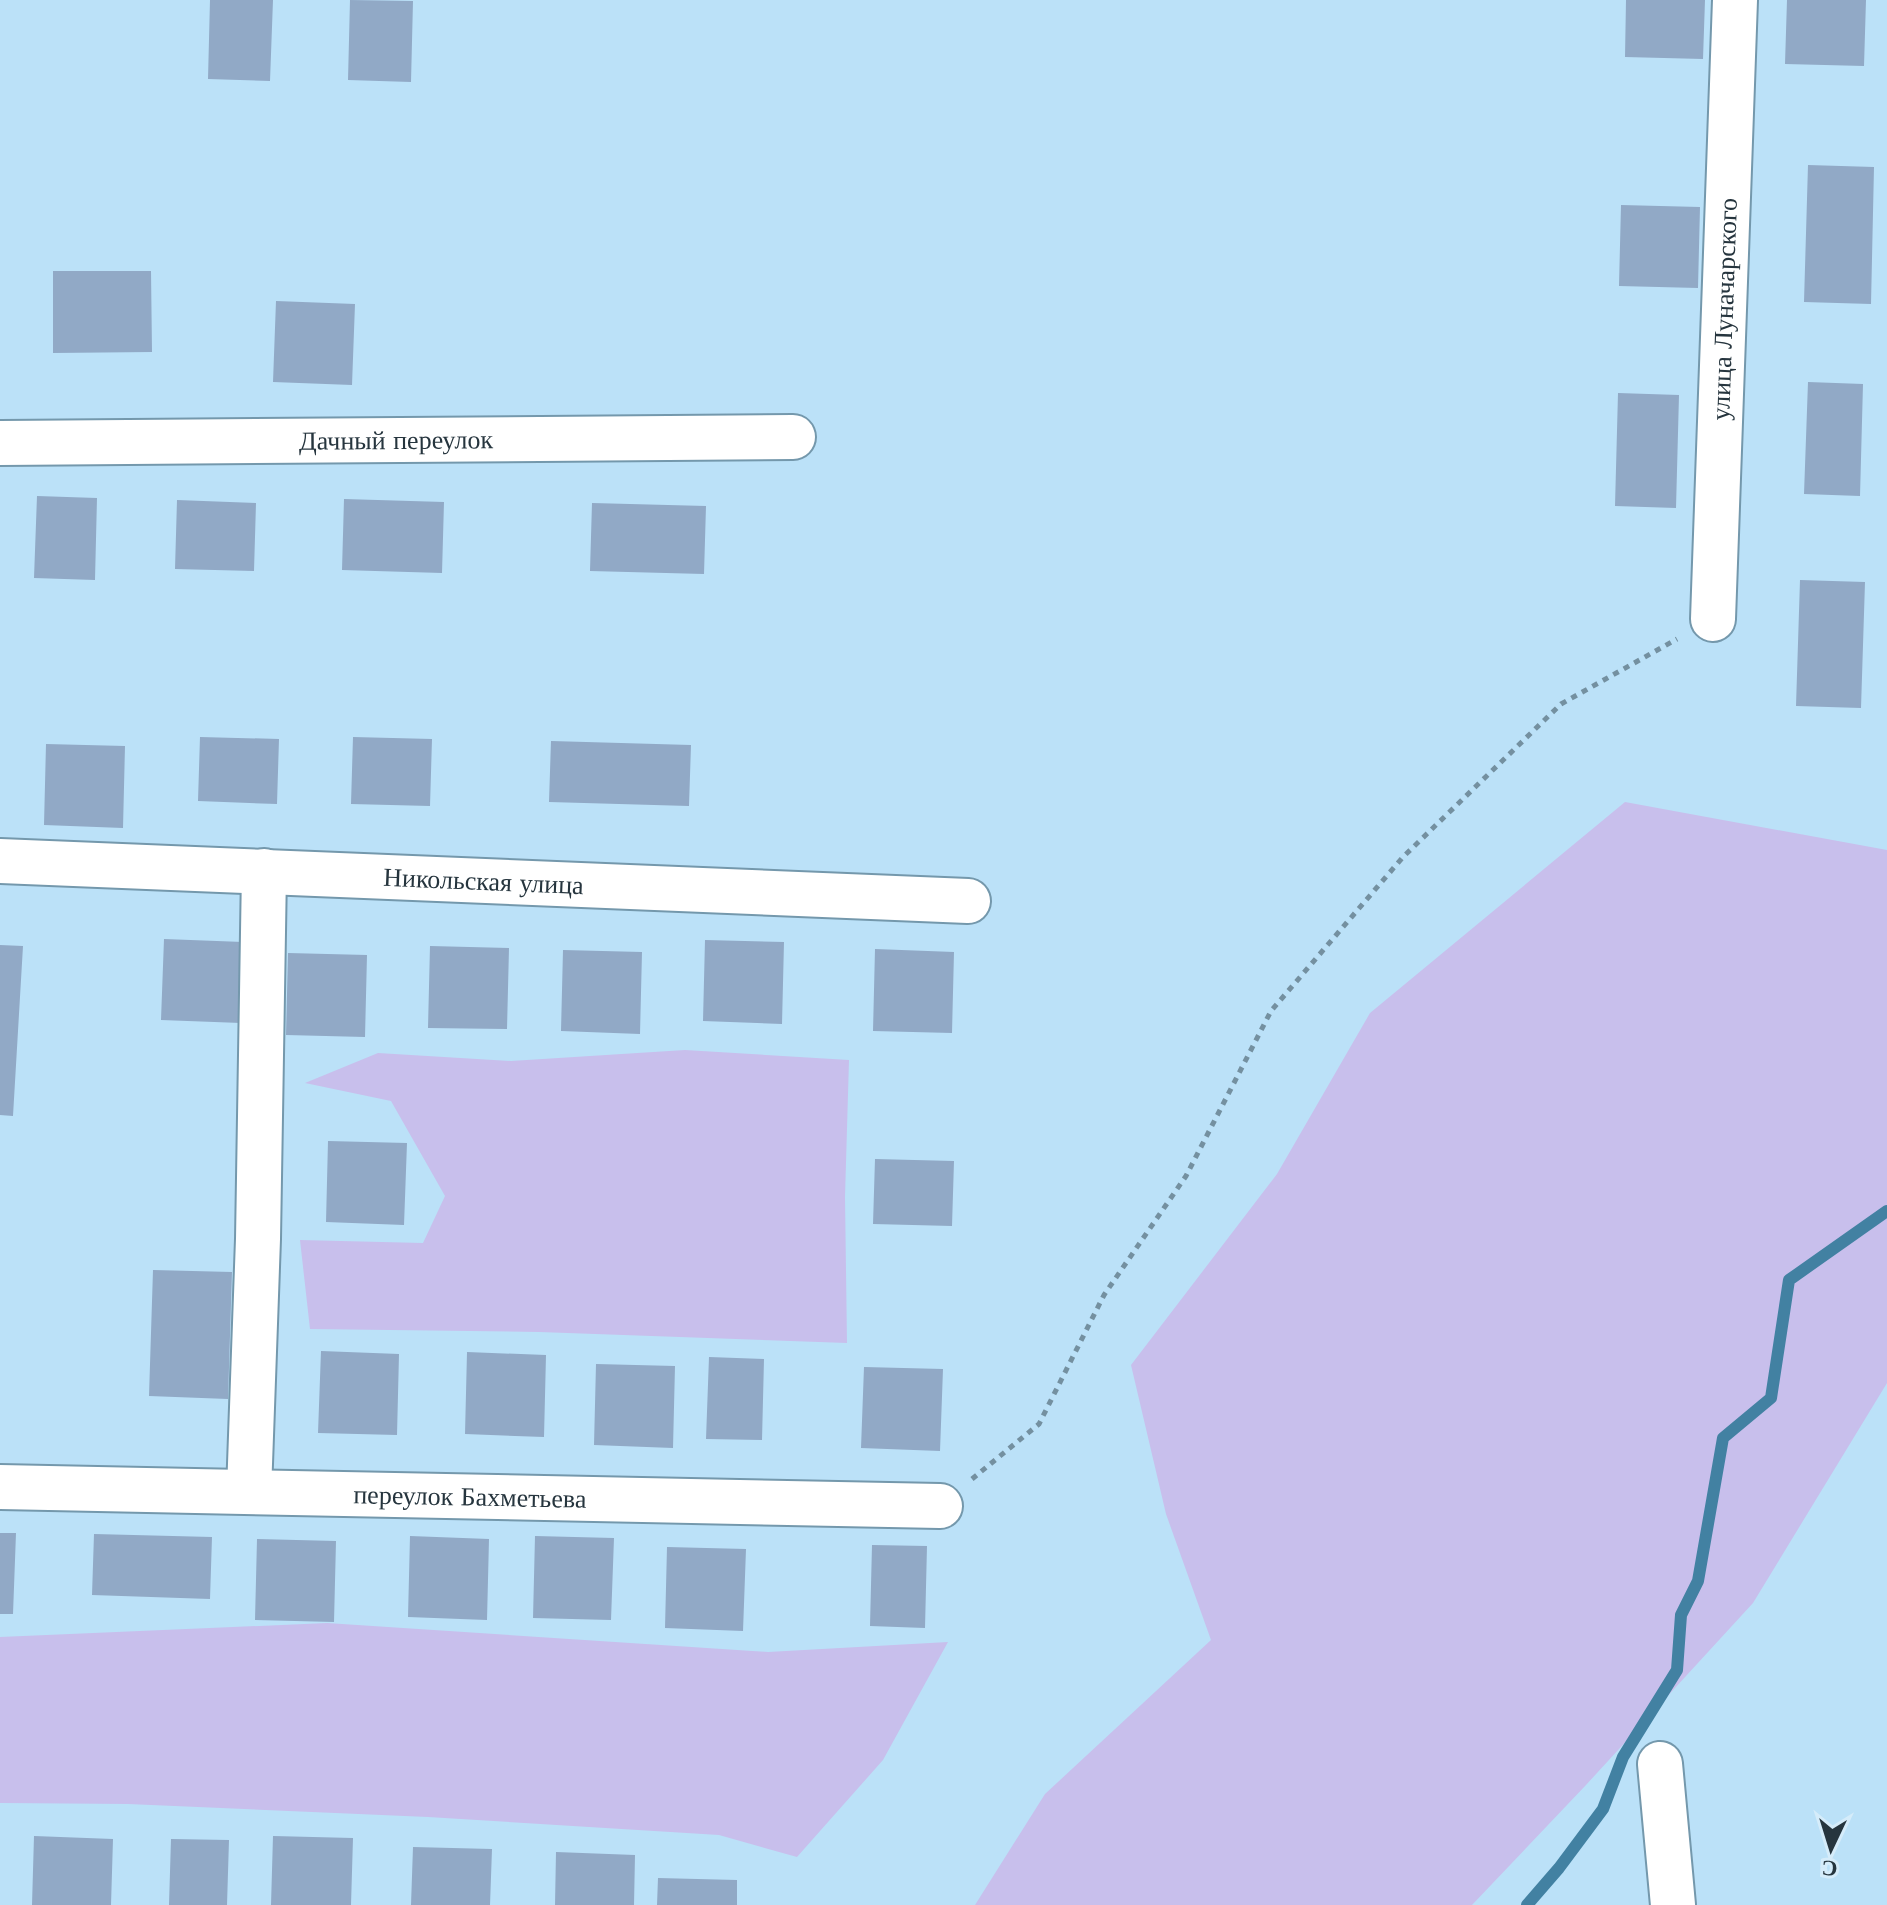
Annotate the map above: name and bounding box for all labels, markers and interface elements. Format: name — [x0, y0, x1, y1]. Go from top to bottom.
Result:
street label: улица Луначарского — [1704, 197, 1744, 421]
street label: Дачный переулок — [299, 423, 493, 457]
street label: Никольская улица — [383, 861, 585, 901]
street label: переулок Бахметьева — [353, 1478, 587, 1515]
north arrow — [1791, 1809, 1871, 1889]
text: С — [1821, 1854, 1839, 1882]

